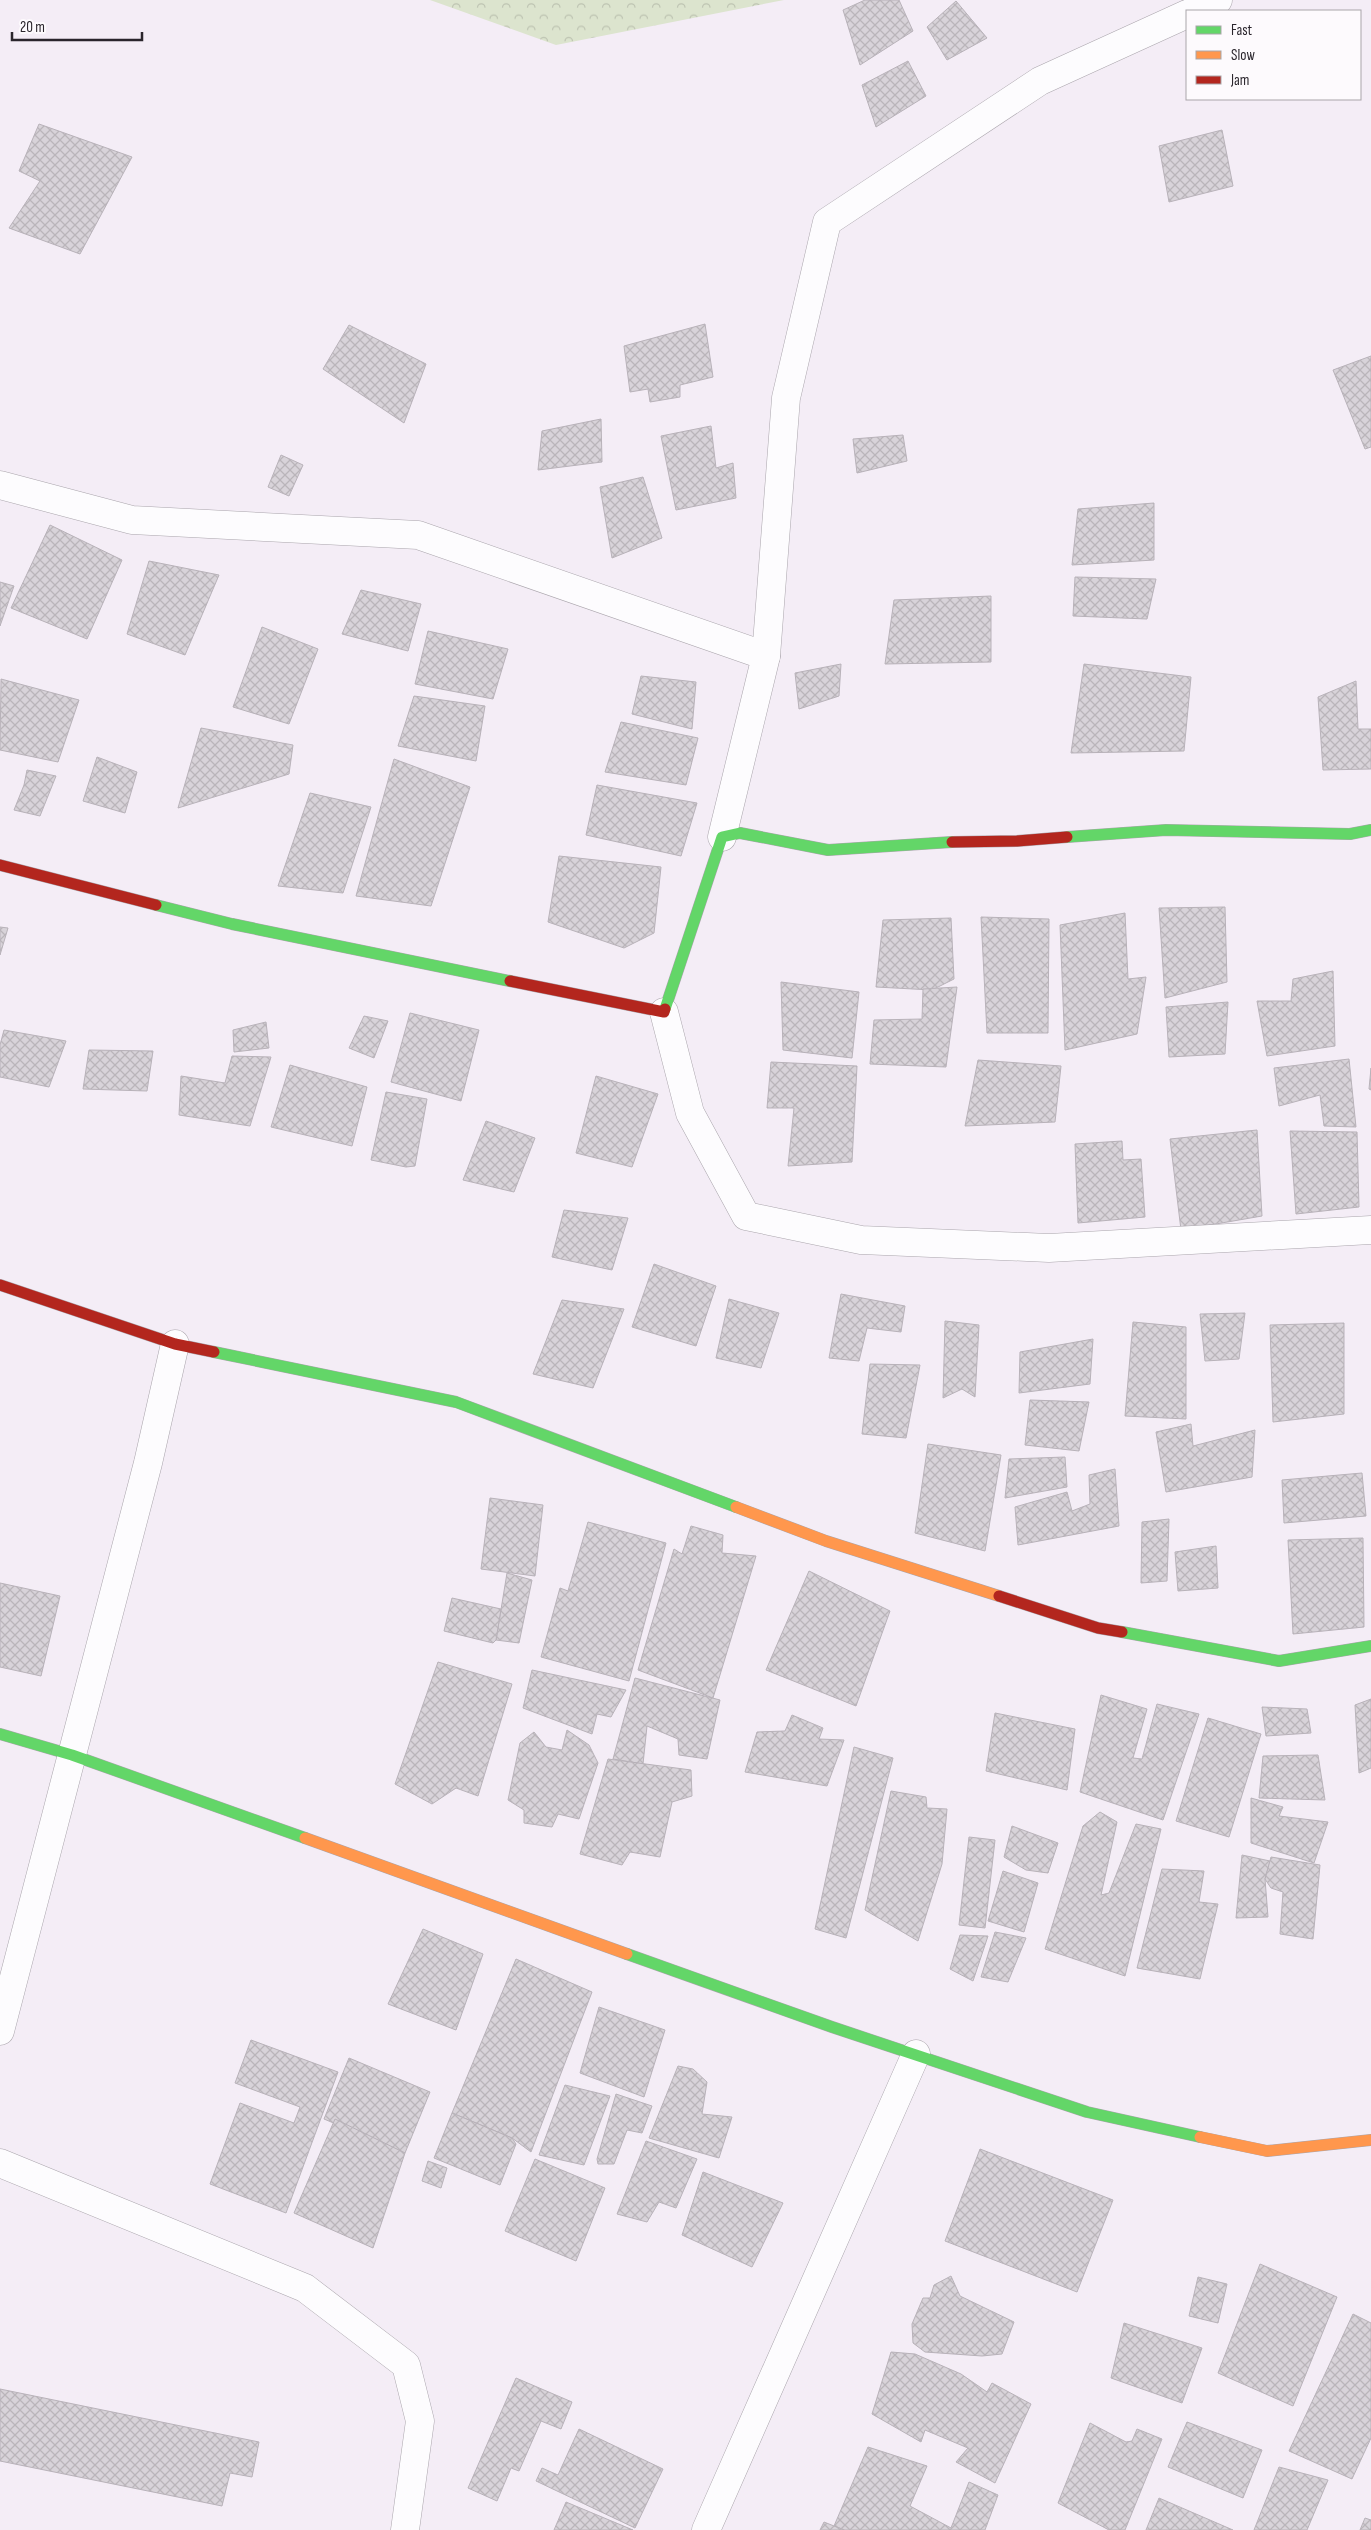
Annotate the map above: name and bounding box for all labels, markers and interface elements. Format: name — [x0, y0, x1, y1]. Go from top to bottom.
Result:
scale bar — [12, 10, 142, 42]
legend — [1186, 10, 1361, 100]
text: 20 m — [20, 18, 45, 37]
text: Fast — [1231, 21, 1253, 40]
text: Slow — [1231, 46, 1255, 65]
text: Jam — [1230, 71, 1249, 90]

